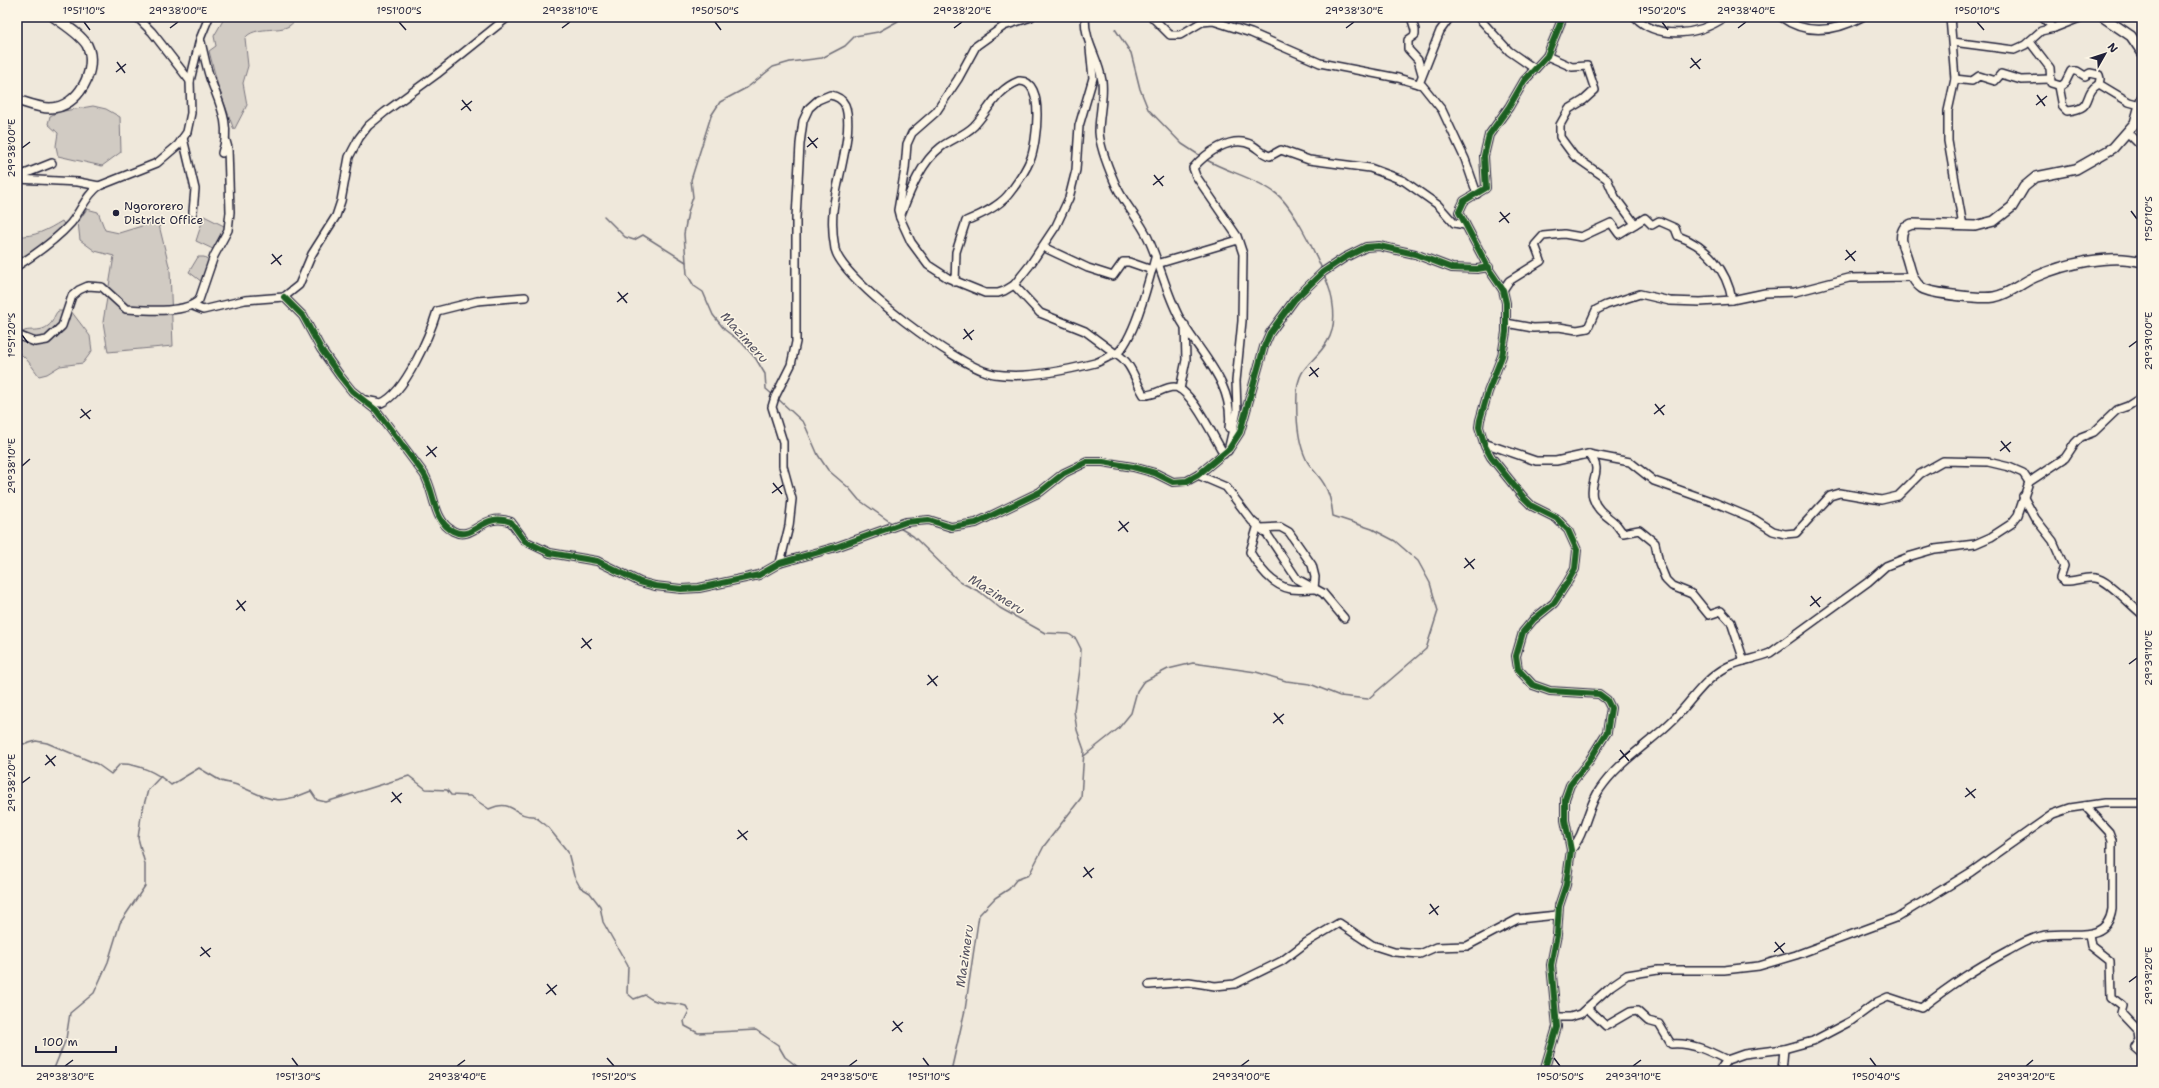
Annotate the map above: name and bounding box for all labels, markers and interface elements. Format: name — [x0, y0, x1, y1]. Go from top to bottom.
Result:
text: 1°51'10"S — [63, 4, 106, 17]
text: 29°38'00"E — [149, 4, 207, 17]
text: 1°51'00"S — [376, 4, 422, 17]
text: 29°38'10"E — [542, 4, 598, 17]
text: 1°50'50"S — [691, 4, 739, 17]
text: 29°38'20"E — [933, 4, 991, 17]
text: 29°38'30"E — [1325, 4, 1383, 17]
text: 1°50'20"S — [1638, 4, 1686, 17]
text: 29°38'40"E — [1717, 4, 1775, 17]
text: 1°50'10"S — [1954, 4, 2000, 17]
north arrow — [2085, 34, 2125, 74]
text: N — [2104, 40, 2121, 56]
text: 29°38'00"E — [5, 119, 18, 177]
text: 1°50'10"S — [2142, 196, 2155, 242]
place label: Ngororero District Office — [124, 198, 203, 228]
marker: Ngororero District Office — [111, 208, 121, 218]
water label: Mazimeru — [717, 308, 772, 367]
text: 1°51'20"S — [5, 312, 18, 357]
text: 29°39'00"E — [2142, 312, 2155, 370]
text: 29°38'10"E — [5, 438, 18, 494]
water label: Mazimeru — [965, 570, 1029, 619]
text: 29°39'10"E — [2142, 630, 2155, 686]
text: 29°38'20"E — [5, 754, 18, 812]
water label: Mazimeru — [952, 923, 977, 989]
text: 29°39'20"E — [2142, 947, 2155, 1005]
scale bar — [36, 1028, 116, 1054]
text: 100 m — [42, 1034, 78, 1050]
text: 29°38'30"E — [36, 1070, 94, 1083]
text: 1°51'30"S — [276, 1070, 321, 1083]
text: 29°38'40"E — [428, 1070, 486, 1083]
text: 1°51'20"S — [592, 1070, 637, 1083]
text: 29°38'50"E — [820, 1070, 878, 1083]
text: 1°51'10"S — [908, 1070, 951, 1083]
text: 29°39'00"E — [1212, 1070, 1270, 1083]
text: 1°50'50"S — [1536, 1070, 1584, 1083]
text: 29°39'10"E — [1605, 1070, 1661, 1083]
text: 1°50'40"S — [1852, 1070, 1900, 1083]
text: 29°39'20"E — [1997, 1070, 2055, 1083]

